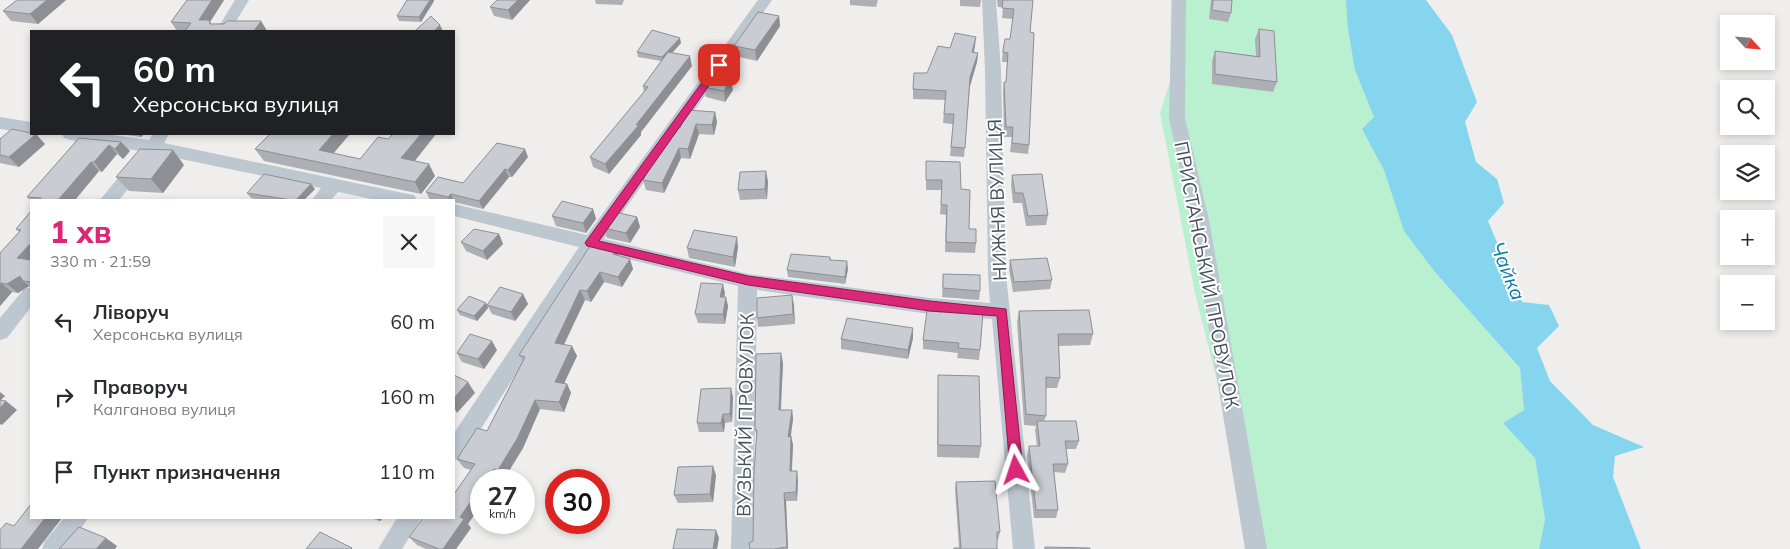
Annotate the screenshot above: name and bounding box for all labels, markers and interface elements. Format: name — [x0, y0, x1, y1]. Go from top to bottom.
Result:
north arrow — [1720, 15, 1775, 70]
map controls — [1720, 15, 1775, 330]
pin — [698, 44, 740, 86]
text: 60 m — [133, 47, 216, 91]
icon: left — [50, 50, 115, 115]
icon: arrive — [705, 51, 733, 79]
button: search — [1720, 80, 1775, 135]
text: Херсонська вулиця — [133, 90, 339, 118]
street label: НИЖНЯ ВУЛИЦЯ — [982, 119, 1012, 281]
street label: ПРИСТАНСЬКИЙ ПРОВУЛОК — [1169, 139, 1245, 411]
button: layers — [1720, 145, 1775, 200]
button: + — [1720, 210, 1775, 265]
text: 1 хв — [50, 213, 111, 251]
button: close — [383, 216, 435, 268]
water label: Чайка — [1485, 238, 1531, 304]
text: 330 m · 21:59 — [50, 251, 151, 271]
button: − — [1720, 275, 1775, 330]
text: Ліворуч — [93, 300, 169, 324]
icon: left — [50, 308, 78, 336]
text: 60 m — [391, 310, 435, 334]
street label: ВУЗЬКИЙ ПРОВУЛОК — [731, 312, 759, 517]
text: Херсонська вулиця — [93, 324, 243, 344]
text: Праворуч — [93, 375, 188, 399]
icon: right — [50, 383, 78, 411]
text: 160 m — [379, 385, 435, 409]
text: Калганова вулиця — [93, 399, 236, 419]
position arrow — [989, 443, 1041, 495]
icon: arrive — [50, 458, 78, 486]
text: Пункт призначення — [93, 460, 281, 484]
text: 110 m — [379, 460, 435, 484]
speed limit sign: 30 — [545, 469, 610, 534]
text: 27 — [487, 480, 518, 511]
text: km/h — [489, 506, 516, 521]

